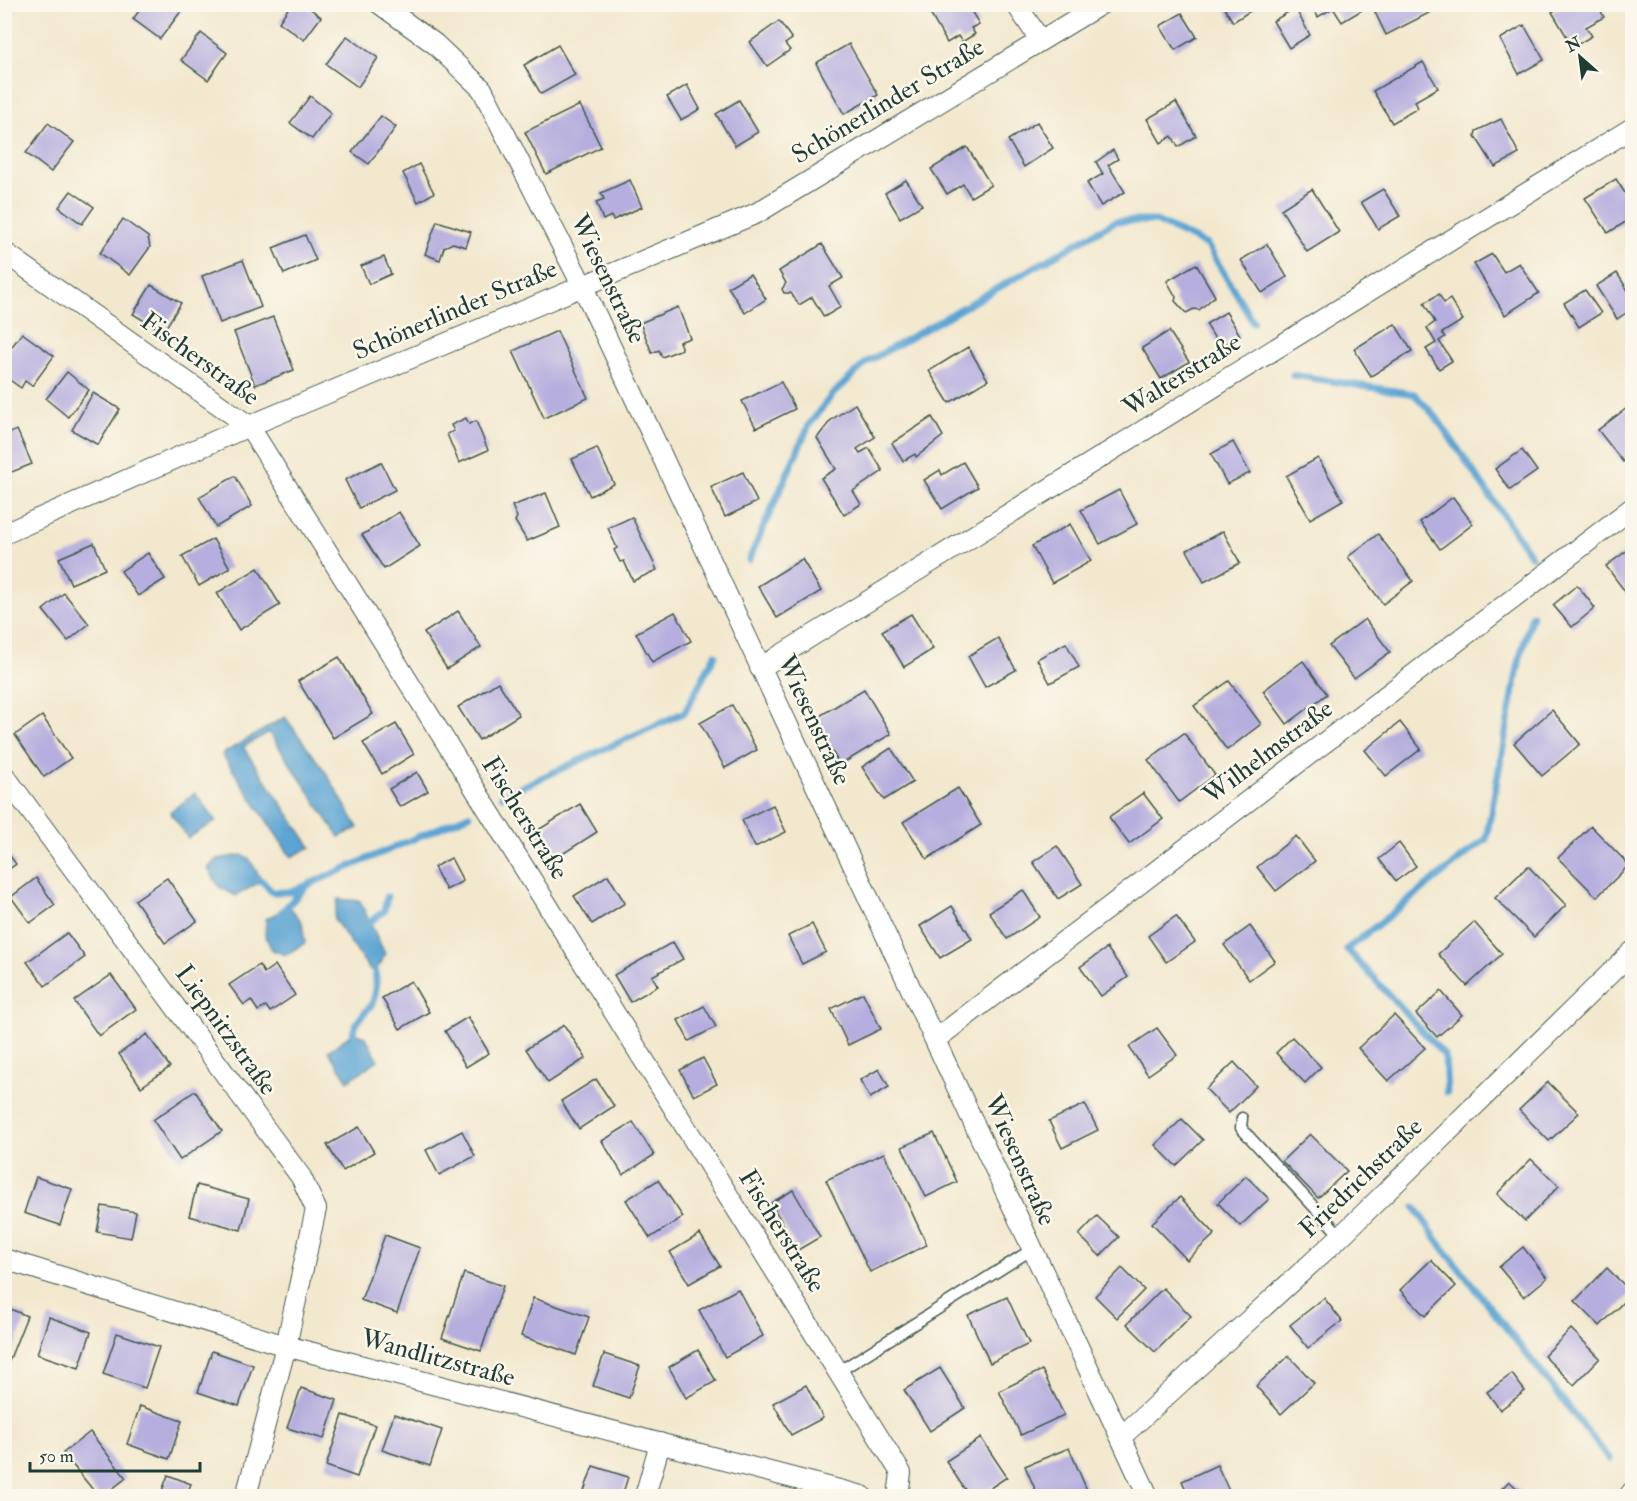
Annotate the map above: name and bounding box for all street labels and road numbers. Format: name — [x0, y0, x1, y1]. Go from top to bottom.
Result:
street label: Schönerlinder Straße — [786, 31, 990, 171]
street label: Wiesenstraße — [563, 208, 653, 349]
street label: Schönerlinder Straße — [348, 252, 562, 367]
street label: Fischerstraße — [134, 305, 266, 413]
street label: Walterstraße — [1116, 326, 1247, 424]
street label: Wiesenstraße — [770, 649, 858, 790]
street label: Wilhelmstraße — [1196, 693, 1339, 812]
street label: Fischerstraße — [475, 750, 576, 886]
street label: Liepnitzstraße — [167, 959, 284, 1102]
street label: Wiesenstraße — [977, 1089, 1063, 1231]
street label: Friedrichstraße — [1293, 1111, 1429, 1245]
street label: Fischerstraße — [732, 1163, 833, 1299]
street label: Wandlitzstraße — [357, 1322, 519, 1394]

